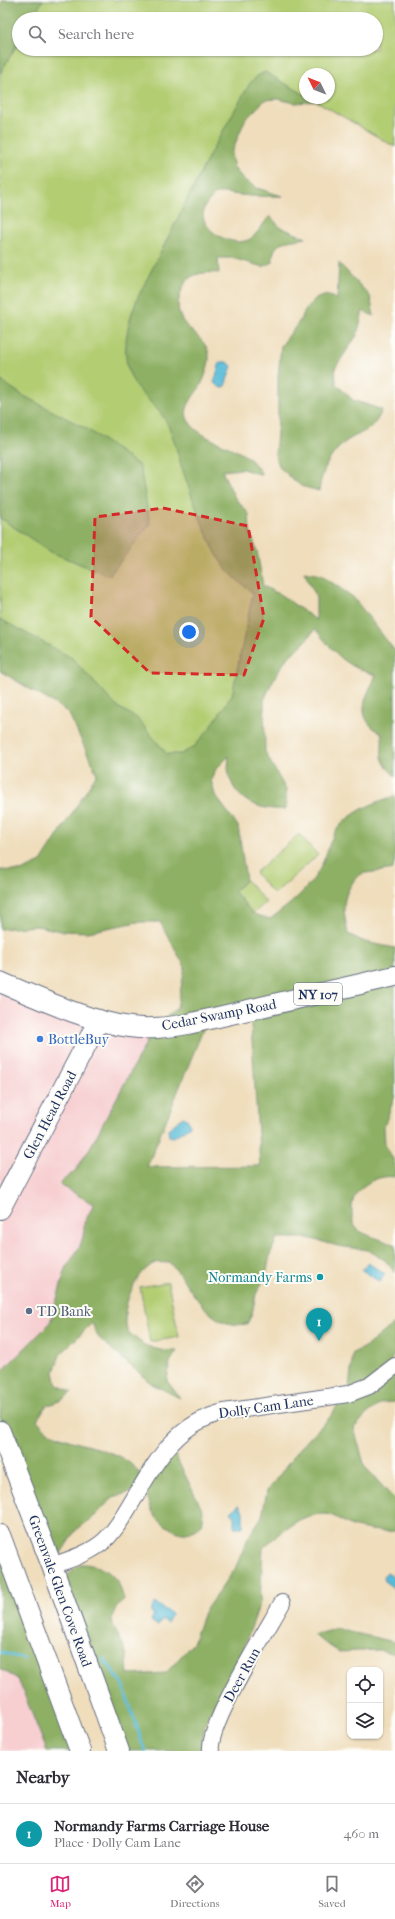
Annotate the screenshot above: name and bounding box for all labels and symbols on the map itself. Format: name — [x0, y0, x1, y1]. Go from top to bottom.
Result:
north arrow — [299, 68, 335, 104]
your location — [179, 622, 199, 642]
road number: NY 107 — [294, 983, 342, 1005]
street label: Cedar Swamp Road — [160, 995, 278, 1034]
place label: BottleBuy — [48, 1031, 110, 1048]
marker: BottleBuy — [35, 1034, 45, 1044]
street label: Glen Head Road — [20, 1067, 81, 1162]
place label: Normandy Farms — [208, 1269, 312, 1286]
marker: Normandy Farms — [315, 1272, 325, 1282]
place label: TD Bank — [37, 1303, 92, 1320]
marker: TD Bank — [24, 1306, 34, 1316]
pin: 1 — [306, 1308, 332, 1341]
street label: Dolly Cam Lane — [217, 1392, 315, 1422]
street label: Greenvale Glen Cove Road — [25, 1513, 96, 1670]
street label: Deer Run — [220, 1645, 264, 1705]

